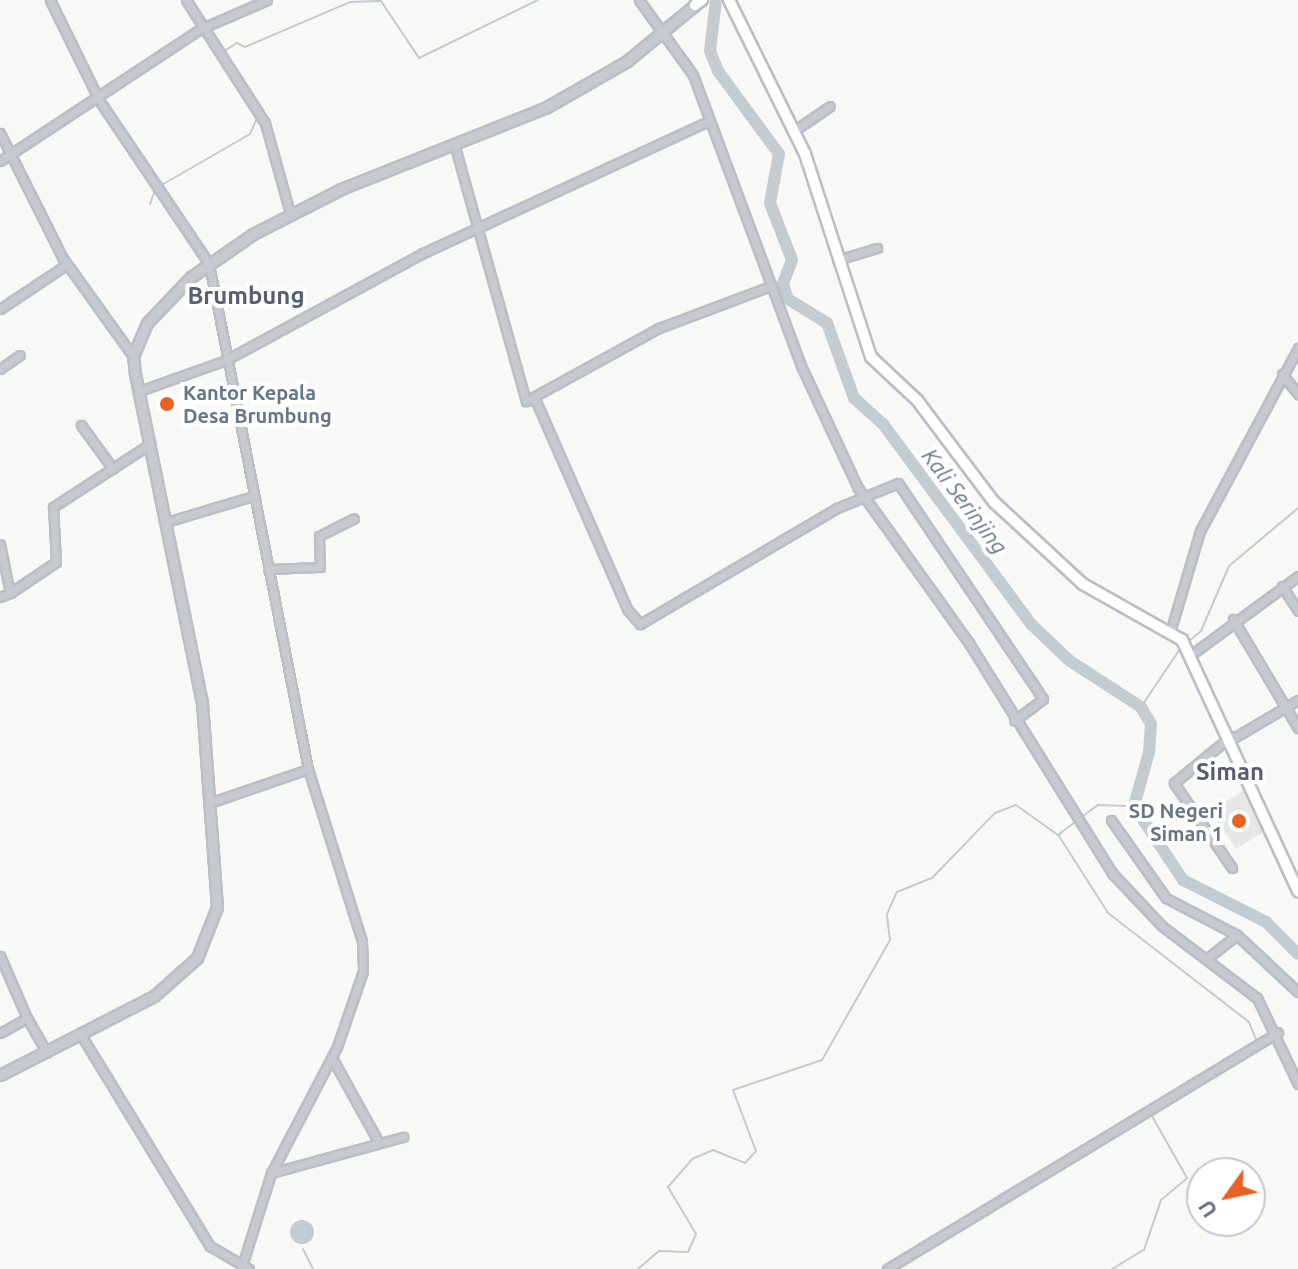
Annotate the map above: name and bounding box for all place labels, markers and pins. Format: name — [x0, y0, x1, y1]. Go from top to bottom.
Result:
place label: Kantor Kepala Desa Brumbung — [183, 380, 332, 427]
marker: Kantor Kepala Desa Brumbung — [158, 395, 176, 413]
place label: SD Negeri Siman 1 — [1129, 798, 1223, 845]
marker: SD Negeri Siman 1 — [1230, 812, 1248, 830]

